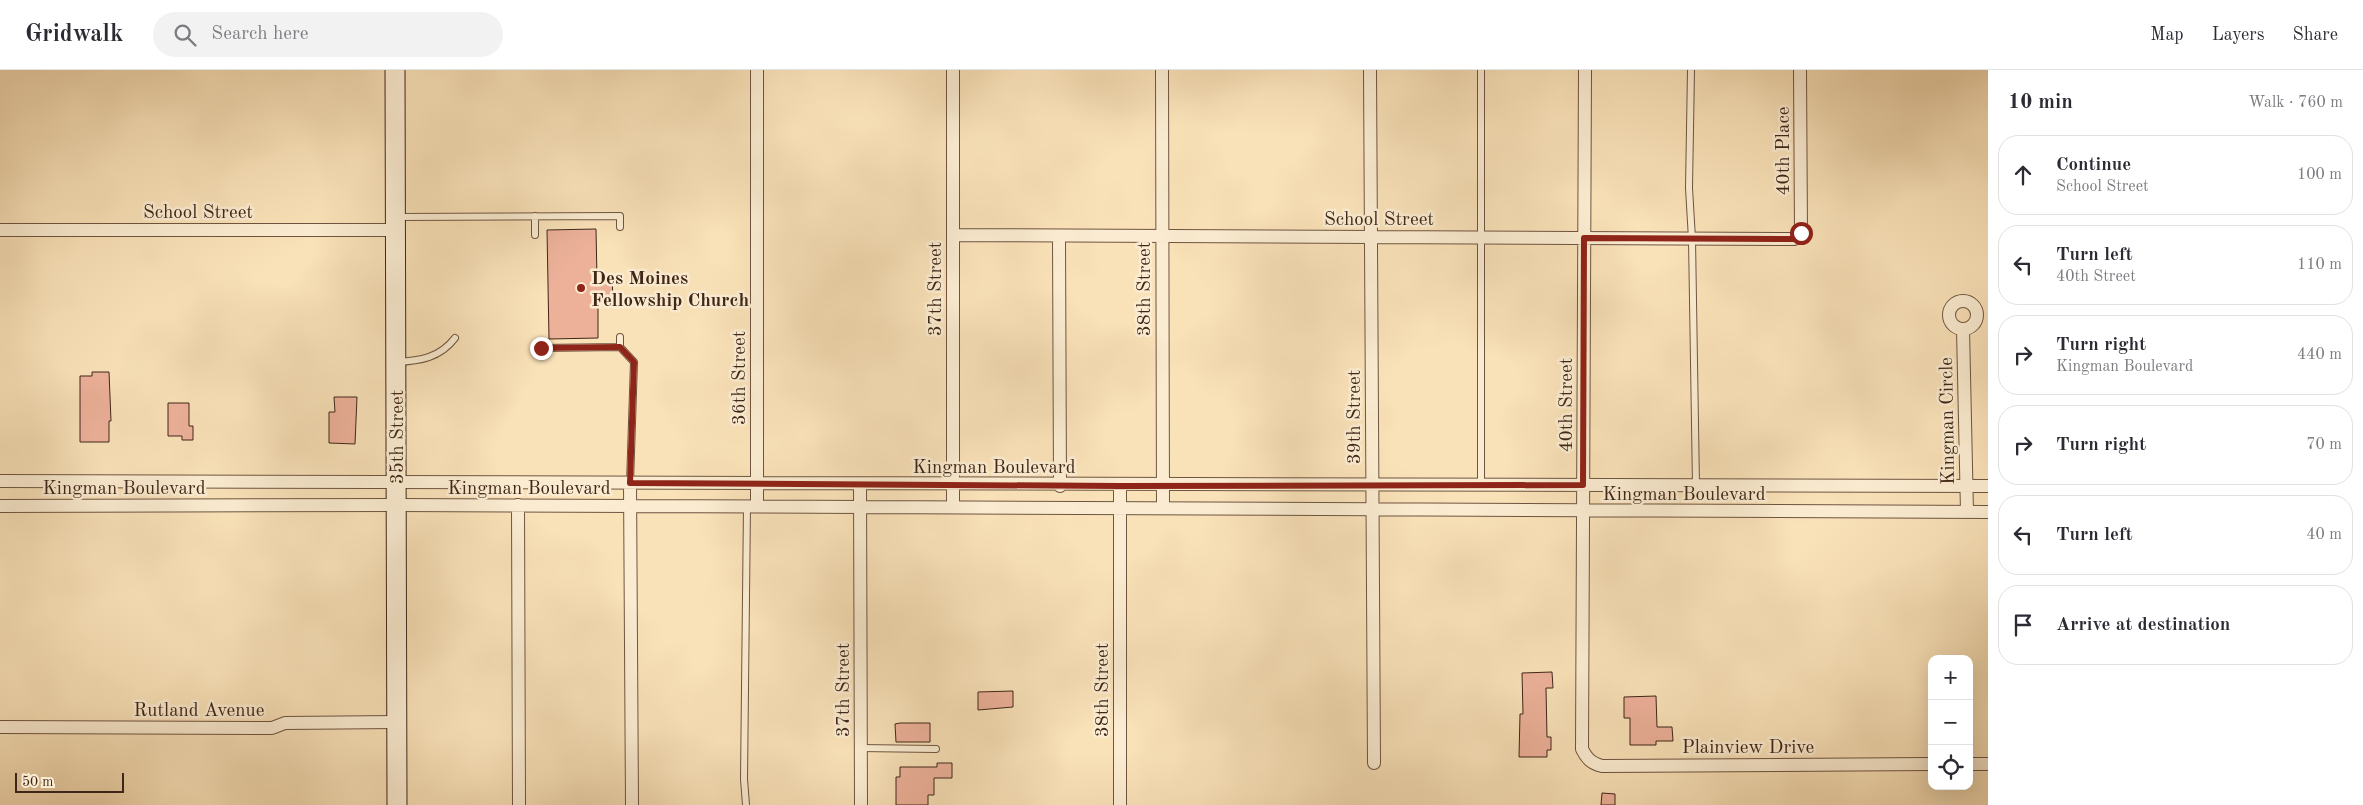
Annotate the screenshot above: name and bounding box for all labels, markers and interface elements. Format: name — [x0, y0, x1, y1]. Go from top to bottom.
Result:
search box — [153, 12, 503, 57]
icon: search — [171, 21, 199, 49]
text: Gridwalk — [25, 23, 123, 47]
text: Search here — [211, 25, 309, 44]
text: Map — [2150, 26, 2184, 44]
text: Layers — [2212, 26, 2264, 44]
text: Share — [2292, 26, 2338, 44]
text: 10 min — [2008, 92, 2073, 113]
text: Walk · 760 m — [2248, 95, 2343, 111]
street label: 40th Place — [1775, 107, 1794, 195]
text: Continue — [2056, 156, 2131, 175]
icon: ahead — [2009, 161, 2037, 189]
text: 100 m — [2297, 167, 2342, 183]
text: School Street — [2056, 179, 2149, 195]
street label: School Street — [143, 204, 253, 223]
street label: School Street — [1324, 211, 1434, 230]
route start — [1790, 222, 1813, 245]
street label: 37th Street — [927, 242, 946, 336]
street label: 38th Street — [1136, 242, 1155, 336]
text: Turn left — [2056, 246, 2133, 265]
icon: left — [2009, 251, 2037, 279]
text: 110 m — [2297, 257, 2342, 273]
text: 40th Street — [2056, 269, 2136, 285]
place label: Des Moines Fellowship Church — [591, 270, 749, 311]
marker: Des Moines Fellowship Church — [575, 282, 587, 294]
street label: 36th Street — [731, 331, 750, 425]
text: Turn right — [2056, 336, 2146, 355]
route end — [530, 337, 553, 360]
icon: right — [2009, 341, 2037, 369]
text: 440 m — [2297, 347, 2342, 363]
street label: Kingman Circle — [1938, 357, 1959, 485]
street label: 40th Street — [1558, 358, 1577, 452]
text: Kingman Boulevard — [2056, 359, 2193, 375]
street label: 39th Street — [1346, 370, 1365, 464]
street label: 35th Street — [389, 390, 408, 484]
icon: right — [2009, 431, 2037, 459]
text: Turn right — [2056, 436, 2146, 455]
text: 70 m — [2306, 437, 2342, 453]
street label: Kingman Boulevard — [912, 459, 1076, 478]
street label: Kingman Boulevard — [42, 480, 206, 499]
street label: Kingman Boulevard — [447, 480, 611, 499]
street label: Kingman Boulevard — [1602, 486, 1766, 505]
icon: left — [2009, 521, 2037, 549]
text: Turn left — [2056, 526, 2133, 545]
text: 40 m — [2306, 527, 2342, 543]
icon: arrive — [2009, 611, 2037, 639]
text: Arrive at destination — [2056, 616, 2230, 635]
street label: 37th Street — [835, 643, 854, 737]
street label: 38th Street — [1094, 643, 1113, 737]
map controls — [1928, 655, 1973, 790]
button: + — [1928, 655, 1973, 700]
button: − — [1928, 700, 1973, 745]
street label: Rutland Avenue — [134, 702, 264, 721]
street label: Plainview Drive — [1682, 739, 1814, 758]
button: locate — [1928, 745, 1973, 790]
scale bar — [15, 770, 124, 793]
text: 50 m — [22, 775, 53, 789]

